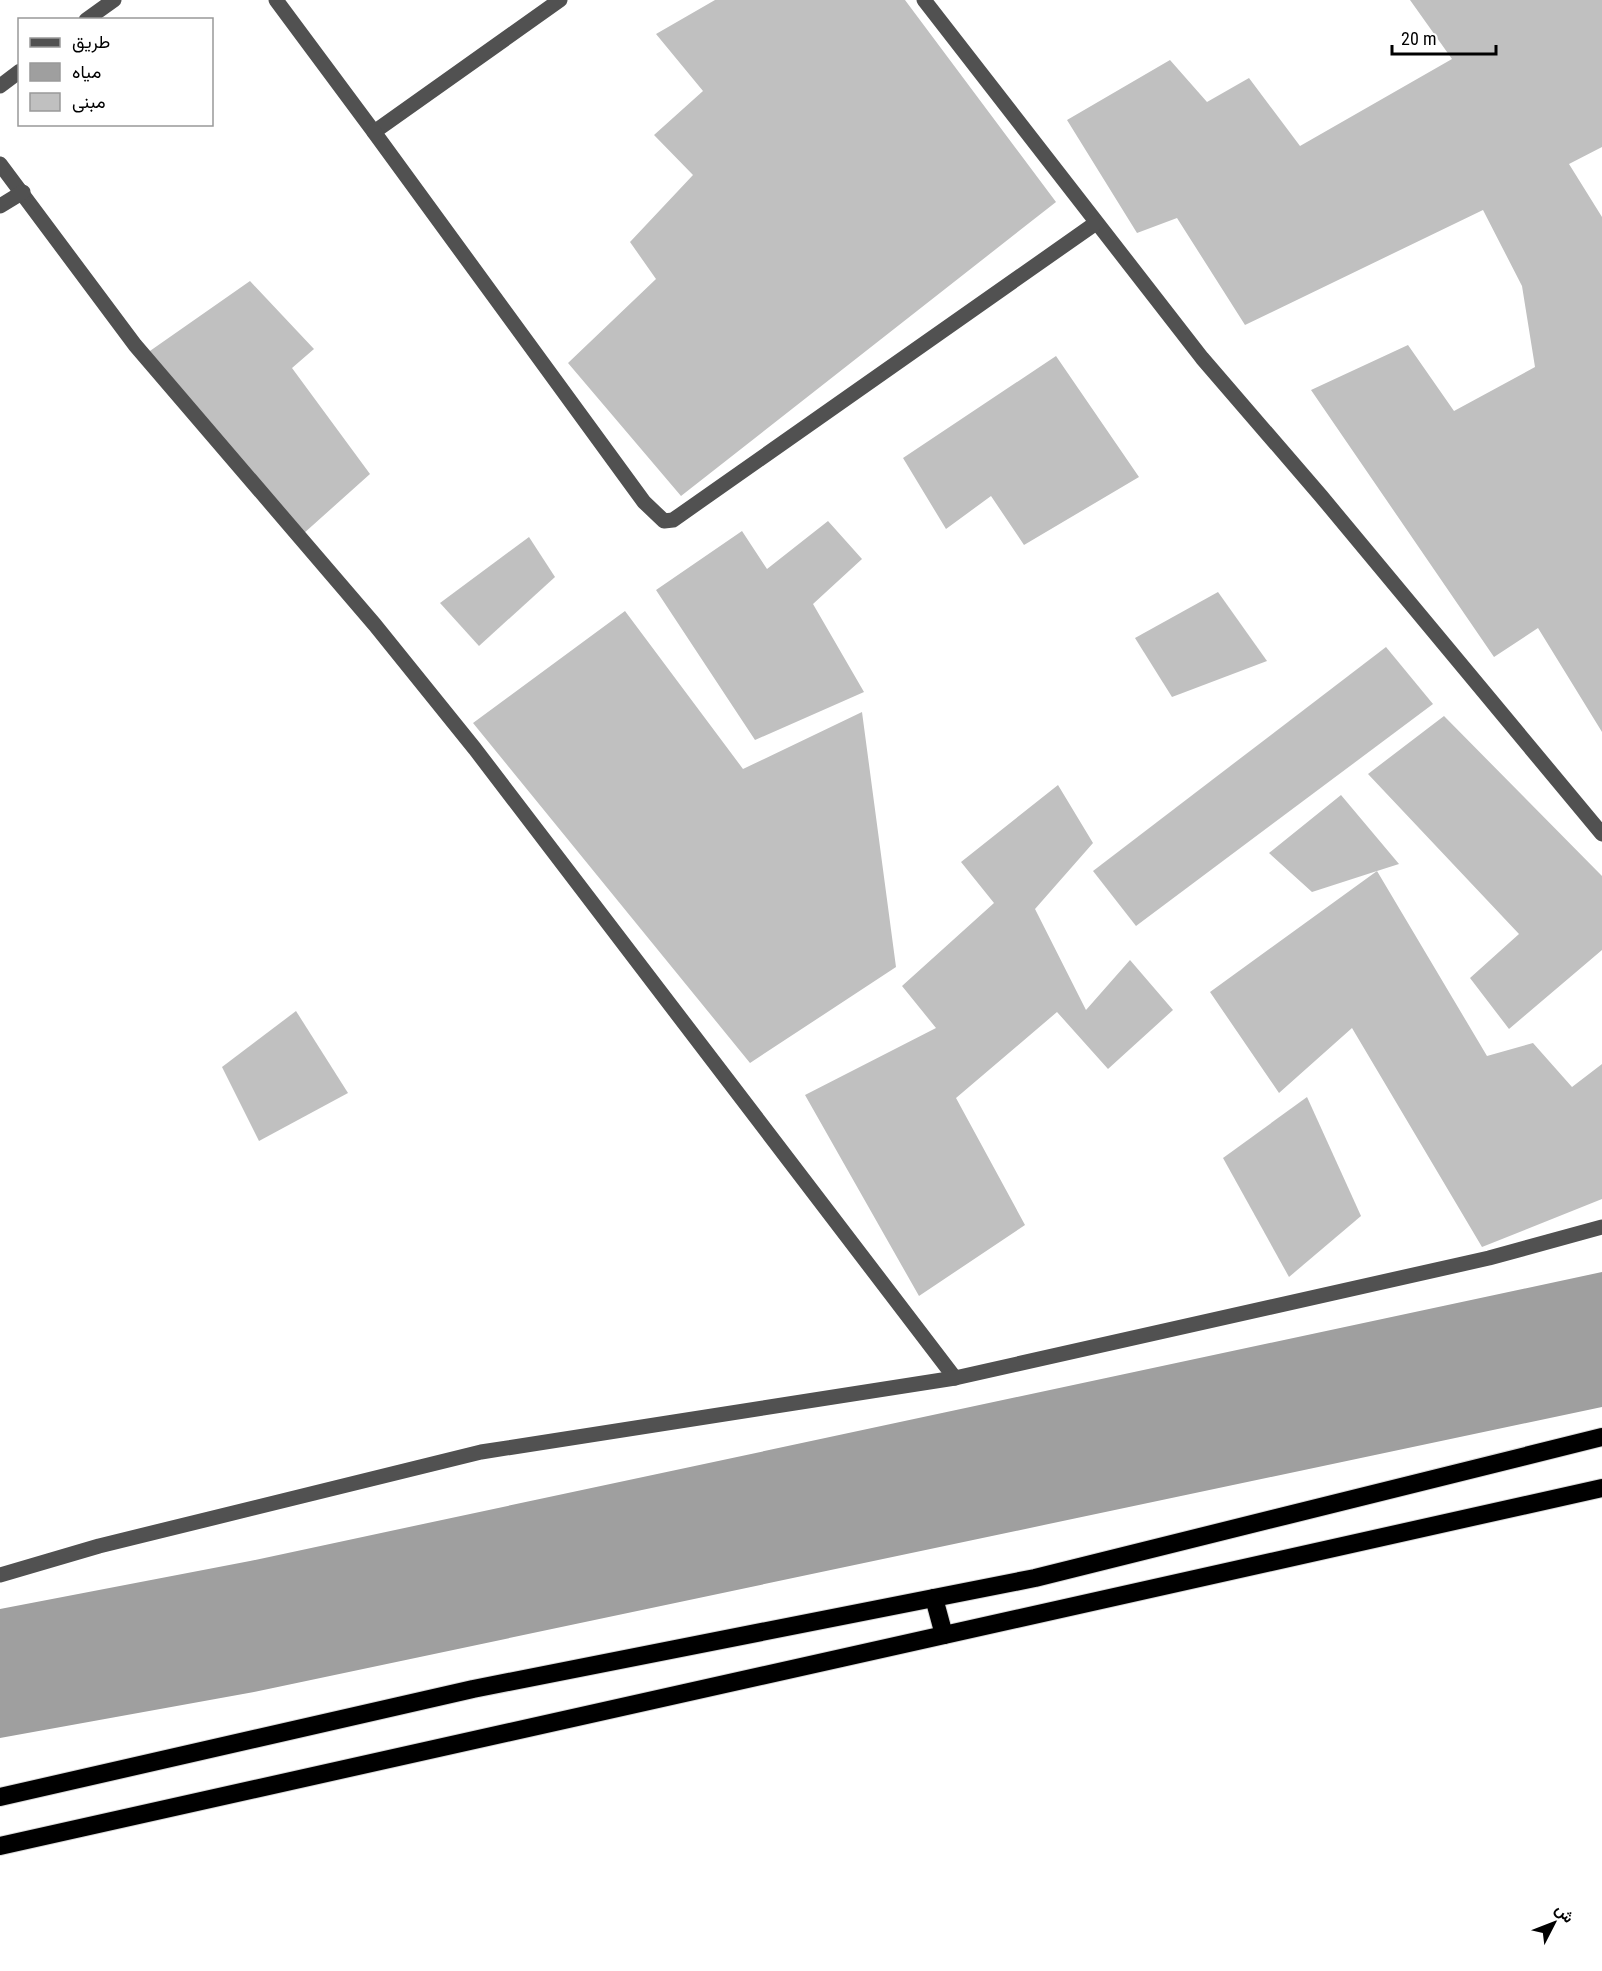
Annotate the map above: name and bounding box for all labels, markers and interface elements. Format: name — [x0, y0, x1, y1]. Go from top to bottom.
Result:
legend — [18, 18, 213, 126]
scale bar — [1392, 18, 1496, 56]
text: 20 m — [1401, 28, 1436, 49]
text: طريق — [72, 31, 110, 53]
text: مياه — [72, 61, 101, 82]
text: مبنى — [72, 91, 106, 113]
north arrow — [1524, 1893, 1584, 1953]
text: ش — [1551, 1900, 1578, 1927]

